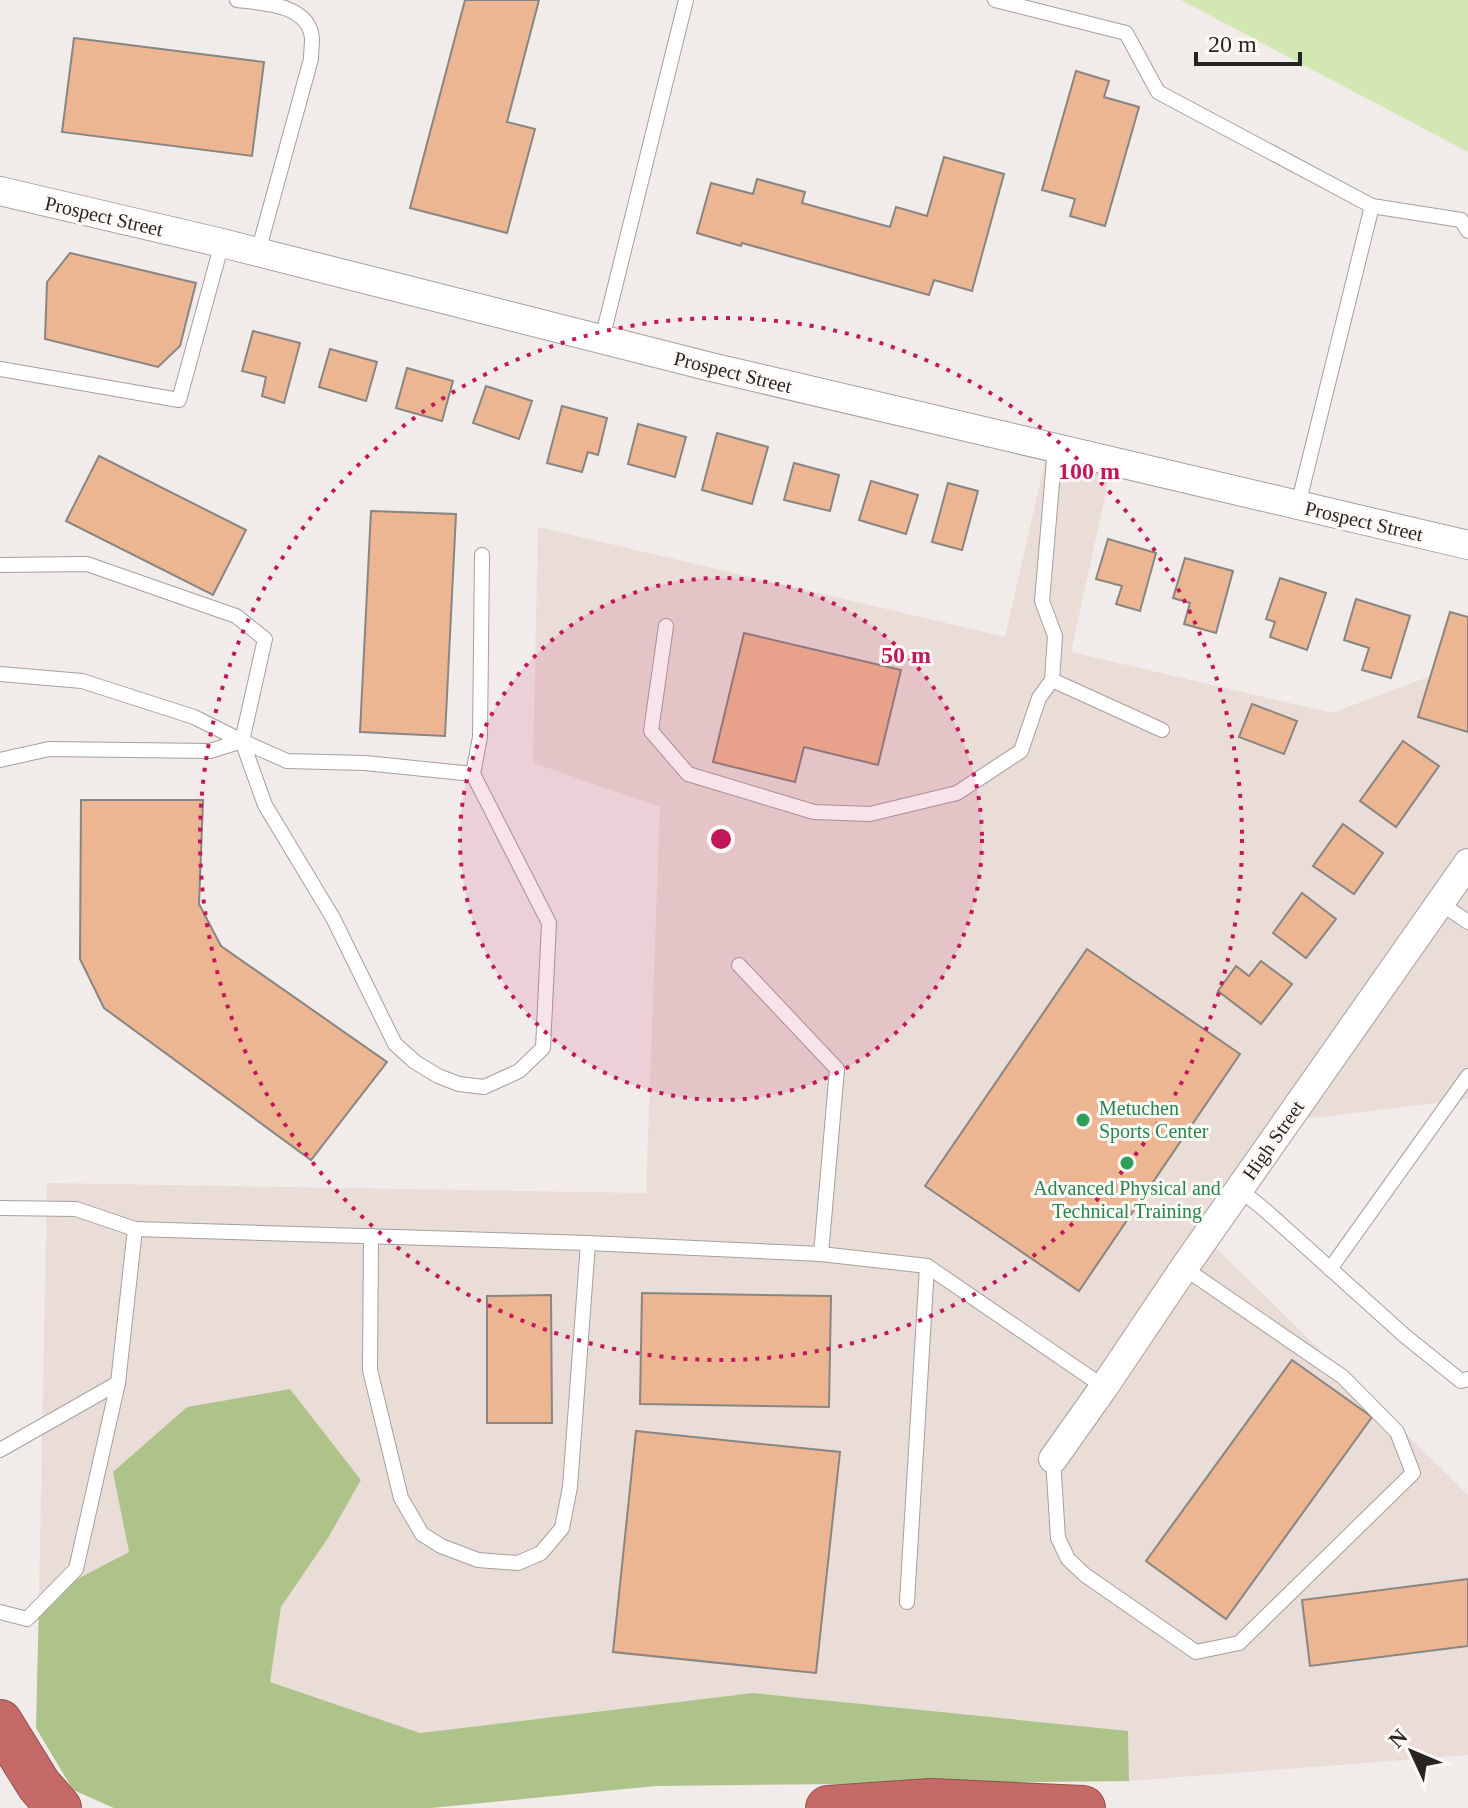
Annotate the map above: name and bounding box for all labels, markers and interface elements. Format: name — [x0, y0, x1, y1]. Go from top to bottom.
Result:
scale bar — [1196, 16, 1300, 66]
text: 20 m — [1208, 31, 1257, 57]
street label: Prospect Street — [43, 192, 166, 241]
street label: Prospect Street — [672, 347, 795, 398]
text: 100 m — [1058, 458, 1120, 484]
street label: Prospect Street — [1303, 497, 1426, 546]
text: 50 m — [881, 642, 931, 668]
centre of rings — [707, 825, 735, 853]
street label: High Street — [1238, 1096, 1309, 1184]
place label: Metuchen Sports Center — [1099, 1097, 1209, 1143]
marker: Metuchen Sports Center — [1074, 1111, 1092, 1129]
marker: Advanced Physical and Technical Training — [1118, 1154, 1136, 1172]
place label: Advanced Physical and Technical Training — [1033, 1177, 1221, 1223]
north arrow — [1372, 1712, 1452, 1792]
text: N — [1383, 1724, 1413, 1753]

